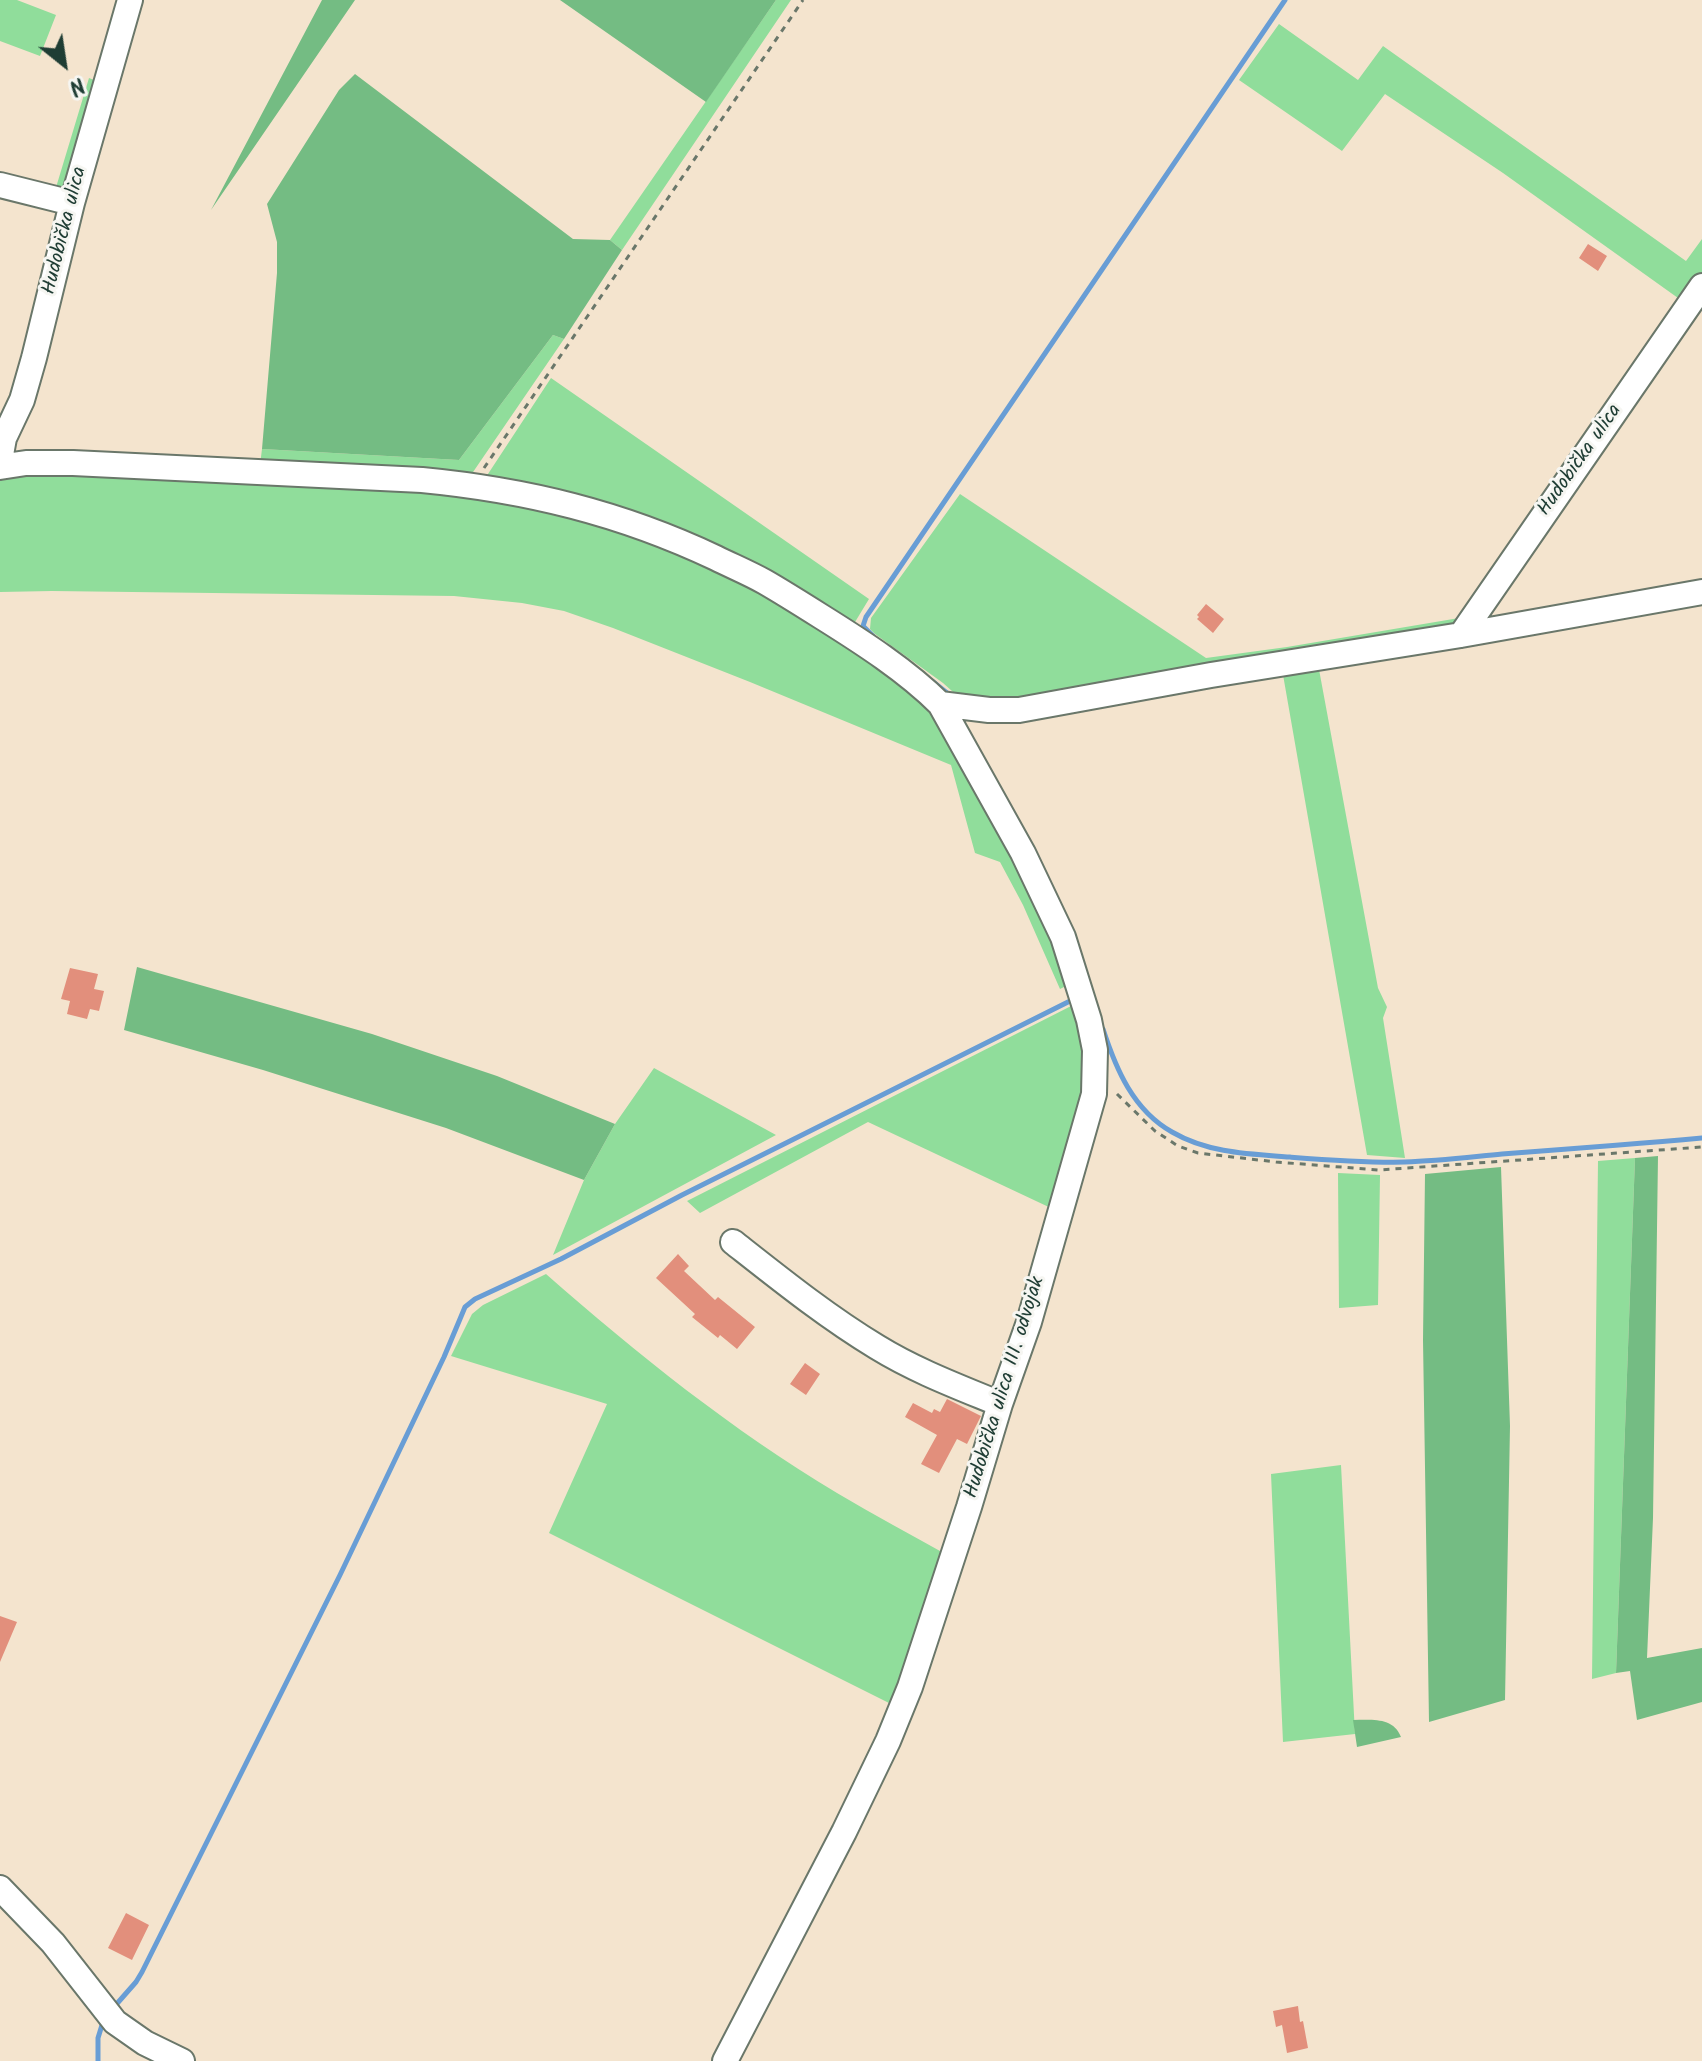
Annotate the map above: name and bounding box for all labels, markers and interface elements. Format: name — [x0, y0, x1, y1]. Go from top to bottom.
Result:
north arrow — [24, 24, 104, 104]
text: N — [61, 67, 91, 104]
street label: Hudobička ulica — [39, 165, 93, 297]
street label: Hudobička ulica — [1534, 401, 1628, 521]
street label: Hudobička ulica III. odvojak — [961, 1274, 1051, 1502]

